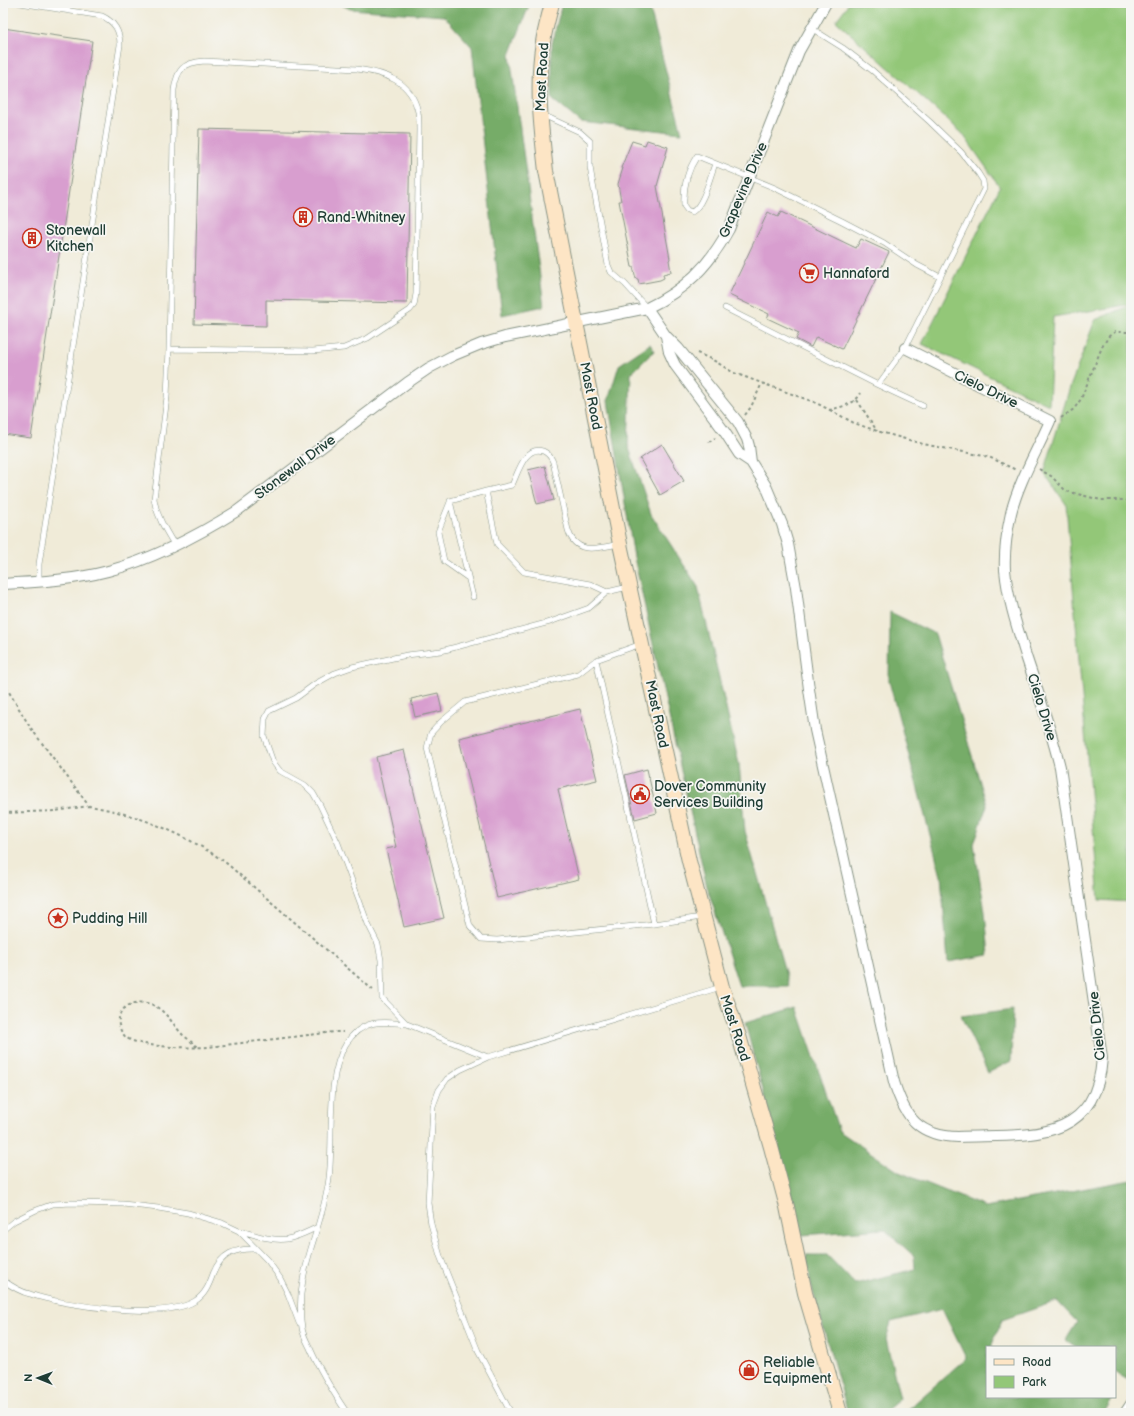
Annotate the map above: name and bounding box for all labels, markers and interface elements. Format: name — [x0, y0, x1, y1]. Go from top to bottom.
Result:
street label: Mast Road — [532, 42, 552, 112]
street label: Grapevine Drive — [715, 140, 771, 240]
building icon: Rand-Whitney — [292, 206, 314, 228]
place label: Rand-Whitney — [317, 209, 406, 226]
place label: Stonewall Kitchen — [46, 222, 106, 255]
building icon: Stonewall Kitchen — [21, 227, 43, 249]
supermarket icon: Hannaford — [798, 262, 820, 284]
place label: Hannaford — [823, 265, 889, 282]
street label: Mast Road — [576, 361, 606, 431]
street label: Cielo Drive — [951, 366, 1021, 412]
street label: Stonewall Drive — [251, 431, 339, 503]
street label: Cielo Drive — [1024, 671, 1060, 743]
street label: Mast Road — [642, 679, 672, 749]
place label: Dover Community Services Building — [654, 778, 767, 811]
public building icon: Dover Community Services Building — [629, 783, 651, 805]
place icon: Pudding Hill — [47, 907, 69, 929]
place label: Pudding Hill — [72, 910, 147, 927]
street label: Cielo Drive — [1085, 991, 1109, 1061]
street label: Mast Road — [716, 993, 754, 1063]
legend — [986, 1346, 1116, 1398]
place label: Reliable Equipment — [763, 1354, 832, 1387]
text: Road — [1022, 1355, 1051, 1370]
north arrow — [18, 1358, 58, 1398]
shop icon: Reliable Equipment — [738, 1359, 760, 1381]
text: N — [22, 1374, 35, 1382]
text: Park — [1022, 1375, 1046, 1390]

